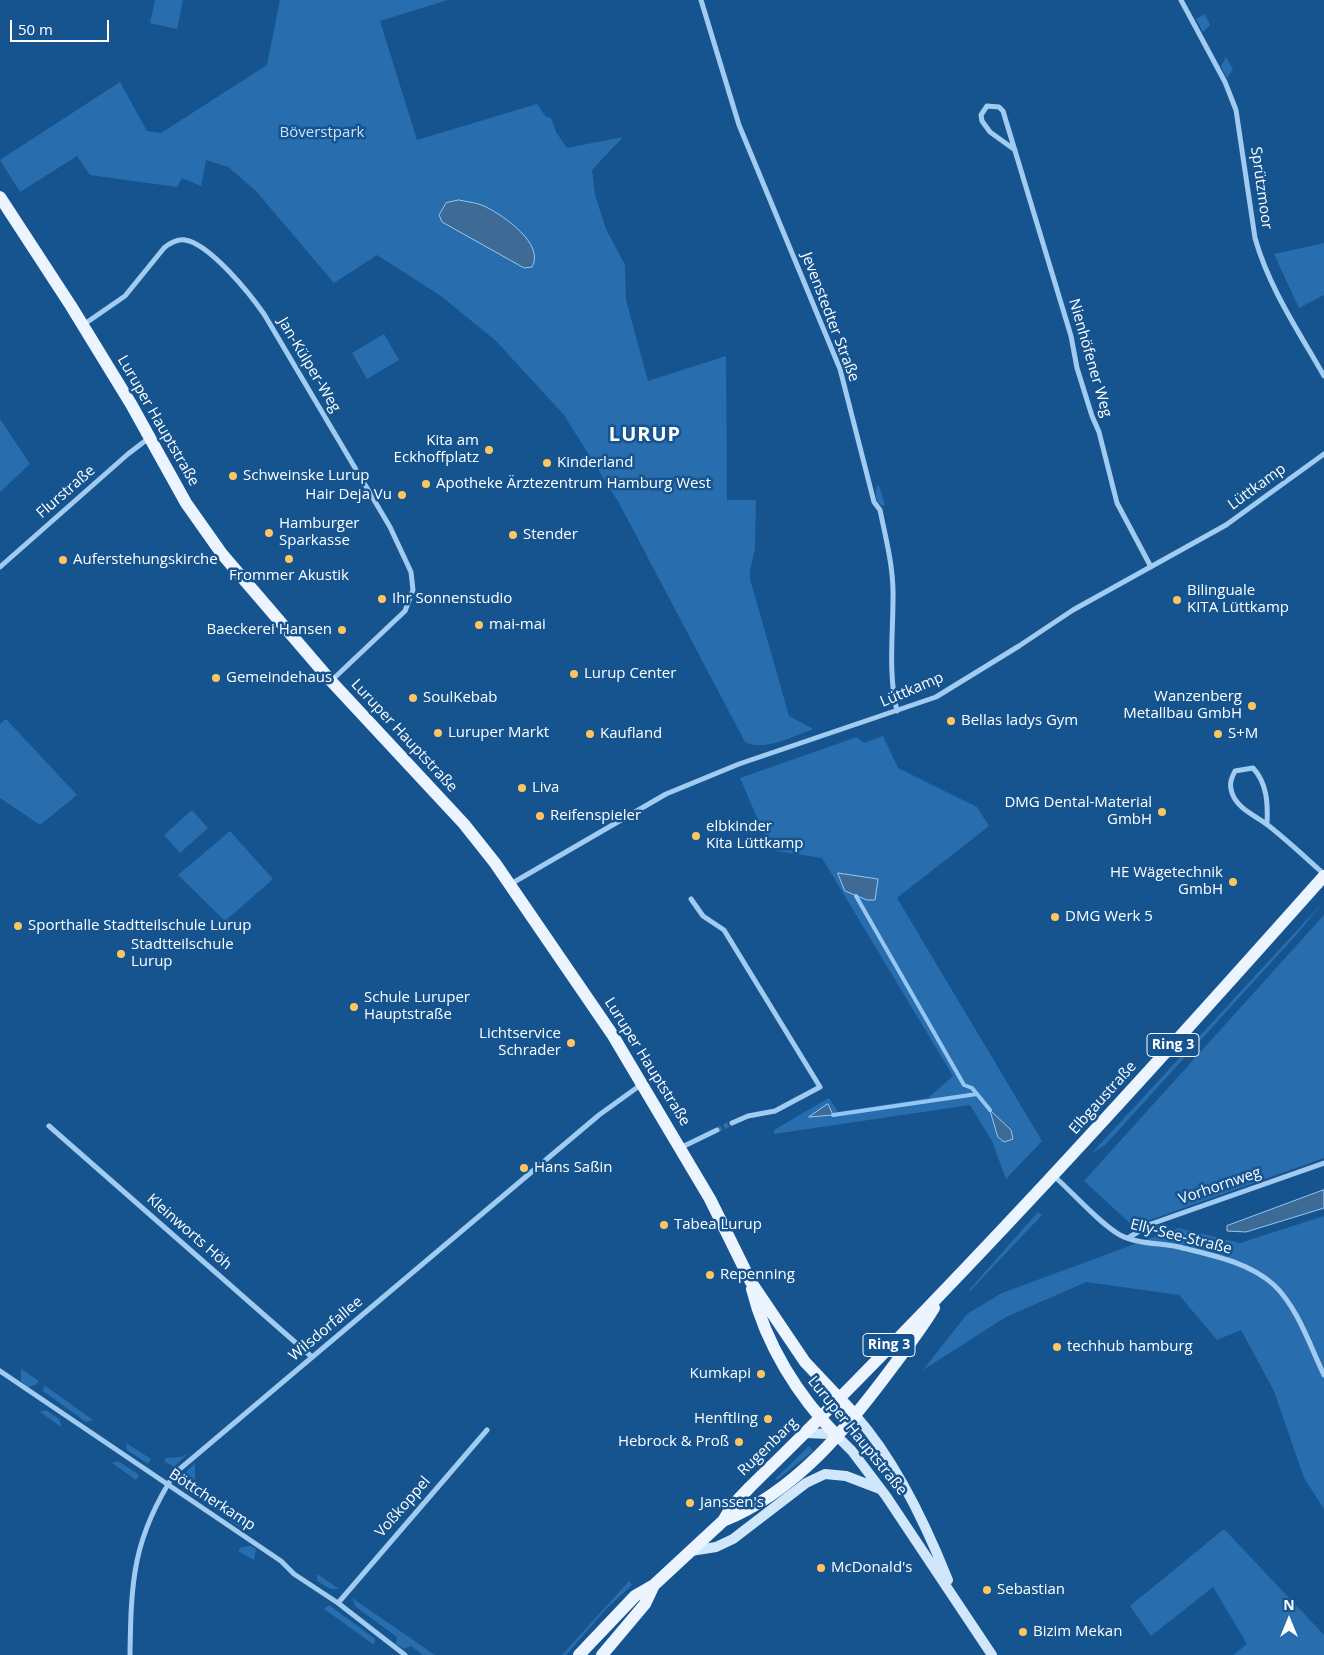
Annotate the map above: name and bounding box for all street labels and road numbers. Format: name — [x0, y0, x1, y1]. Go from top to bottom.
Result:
street label: Sprützmoor — [1246, 146, 1276, 230]
street label: Jevenstedter Straße — [797, 250, 863, 384]
street label: Nienhöfener Weg — [1064, 297, 1116, 419]
street label: Jan-Külper-Weg — [274, 314, 344, 416]
street label: Luruper Hauptstraße — [113, 352, 203, 490]
street label: Lüttkamp — [1225, 460, 1289, 514]
street label: Flurstraße — [33, 462, 99, 522]
street label: Lüttkamp — [878, 669, 946, 711]
street label: Luruper Hauptstraße — [347, 676, 461, 796]
street label: Luruper Hauptstraße — [600, 995, 694, 1129]
road number: Ring 3 — [1147, 1034, 1199, 1056]
street label: Elbgaustraße — [1066, 1058, 1140, 1138]
street label: Vorhornweg — [1176, 1164, 1264, 1208]
street label: Kleinworts Höh — [143, 1190, 235, 1274]
street label: Elly-See-Straße — [1128, 1216, 1234, 1258]
street label: Wilsdorfallee — [285, 1293, 367, 1365]
road number: Ring 3 — [863, 1334, 915, 1356]
street label: Luruper Hauptstraße — [803, 1373, 911, 1499]
street label: Rugenbarg — [734, 1414, 802, 1480]
street label: Böttcherkamp — [165, 1465, 259, 1535]
street label: Voßkoppel — [372, 1473, 434, 1541]

